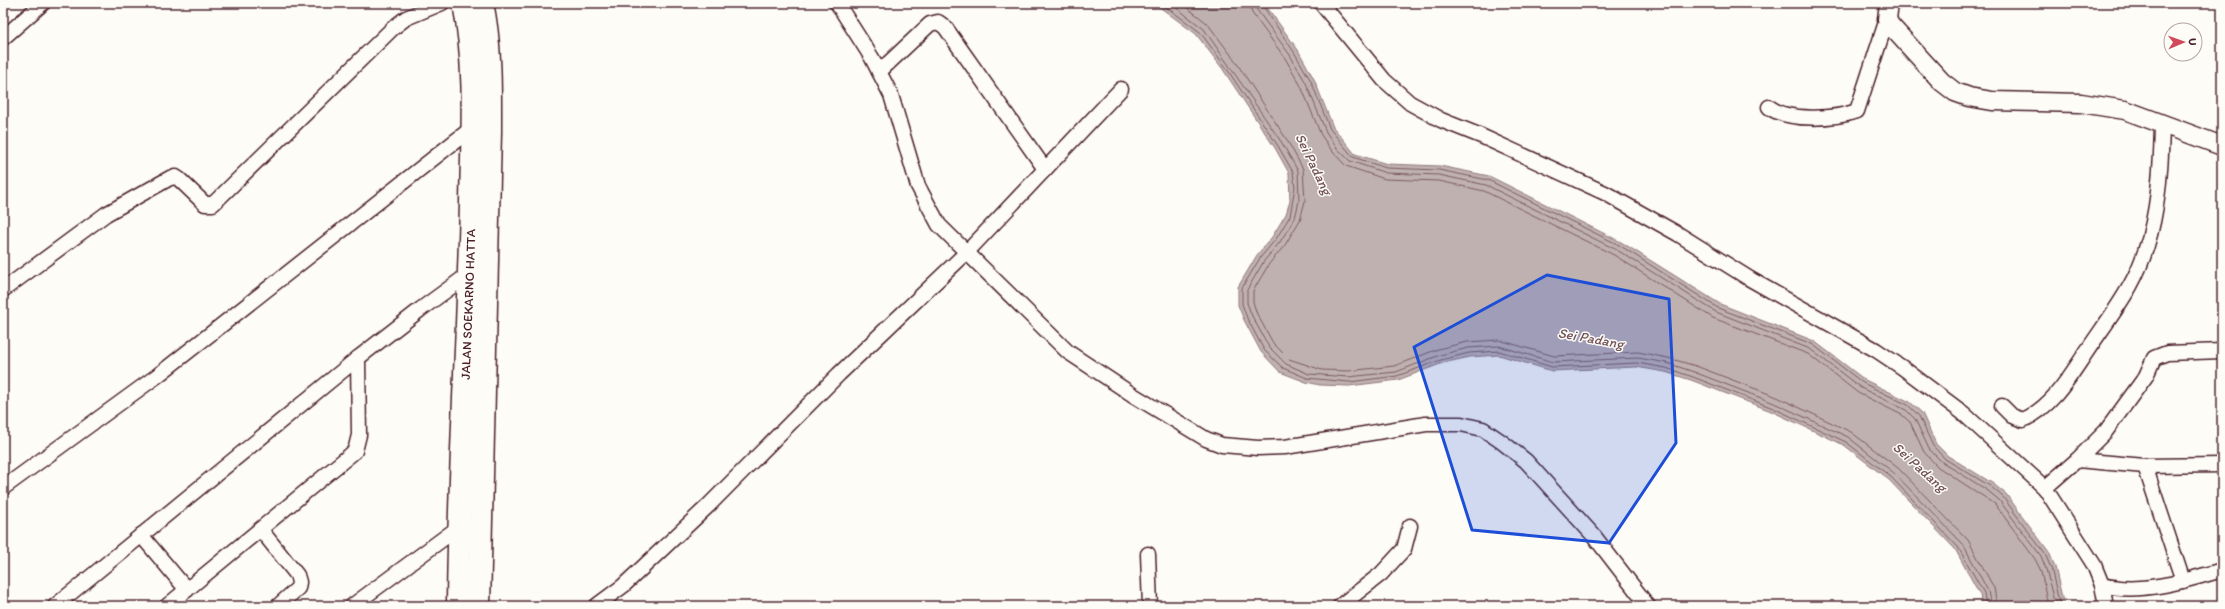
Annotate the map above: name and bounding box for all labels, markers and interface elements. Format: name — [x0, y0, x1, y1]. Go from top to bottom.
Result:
north arrow — [2163, 22, 2203, 62]
text: U — [2186, 38, 2199, 46]
water label: Sei Padang — [1291, 131, 1336, 199]
street label: JALAN SOEKARNO HATTA — [458, 228, 478, 380]
water label: Sei Padang — [1557, 324, 1627, 353]
water label: Sei Padang — [1889, 439, 1951, 497]

